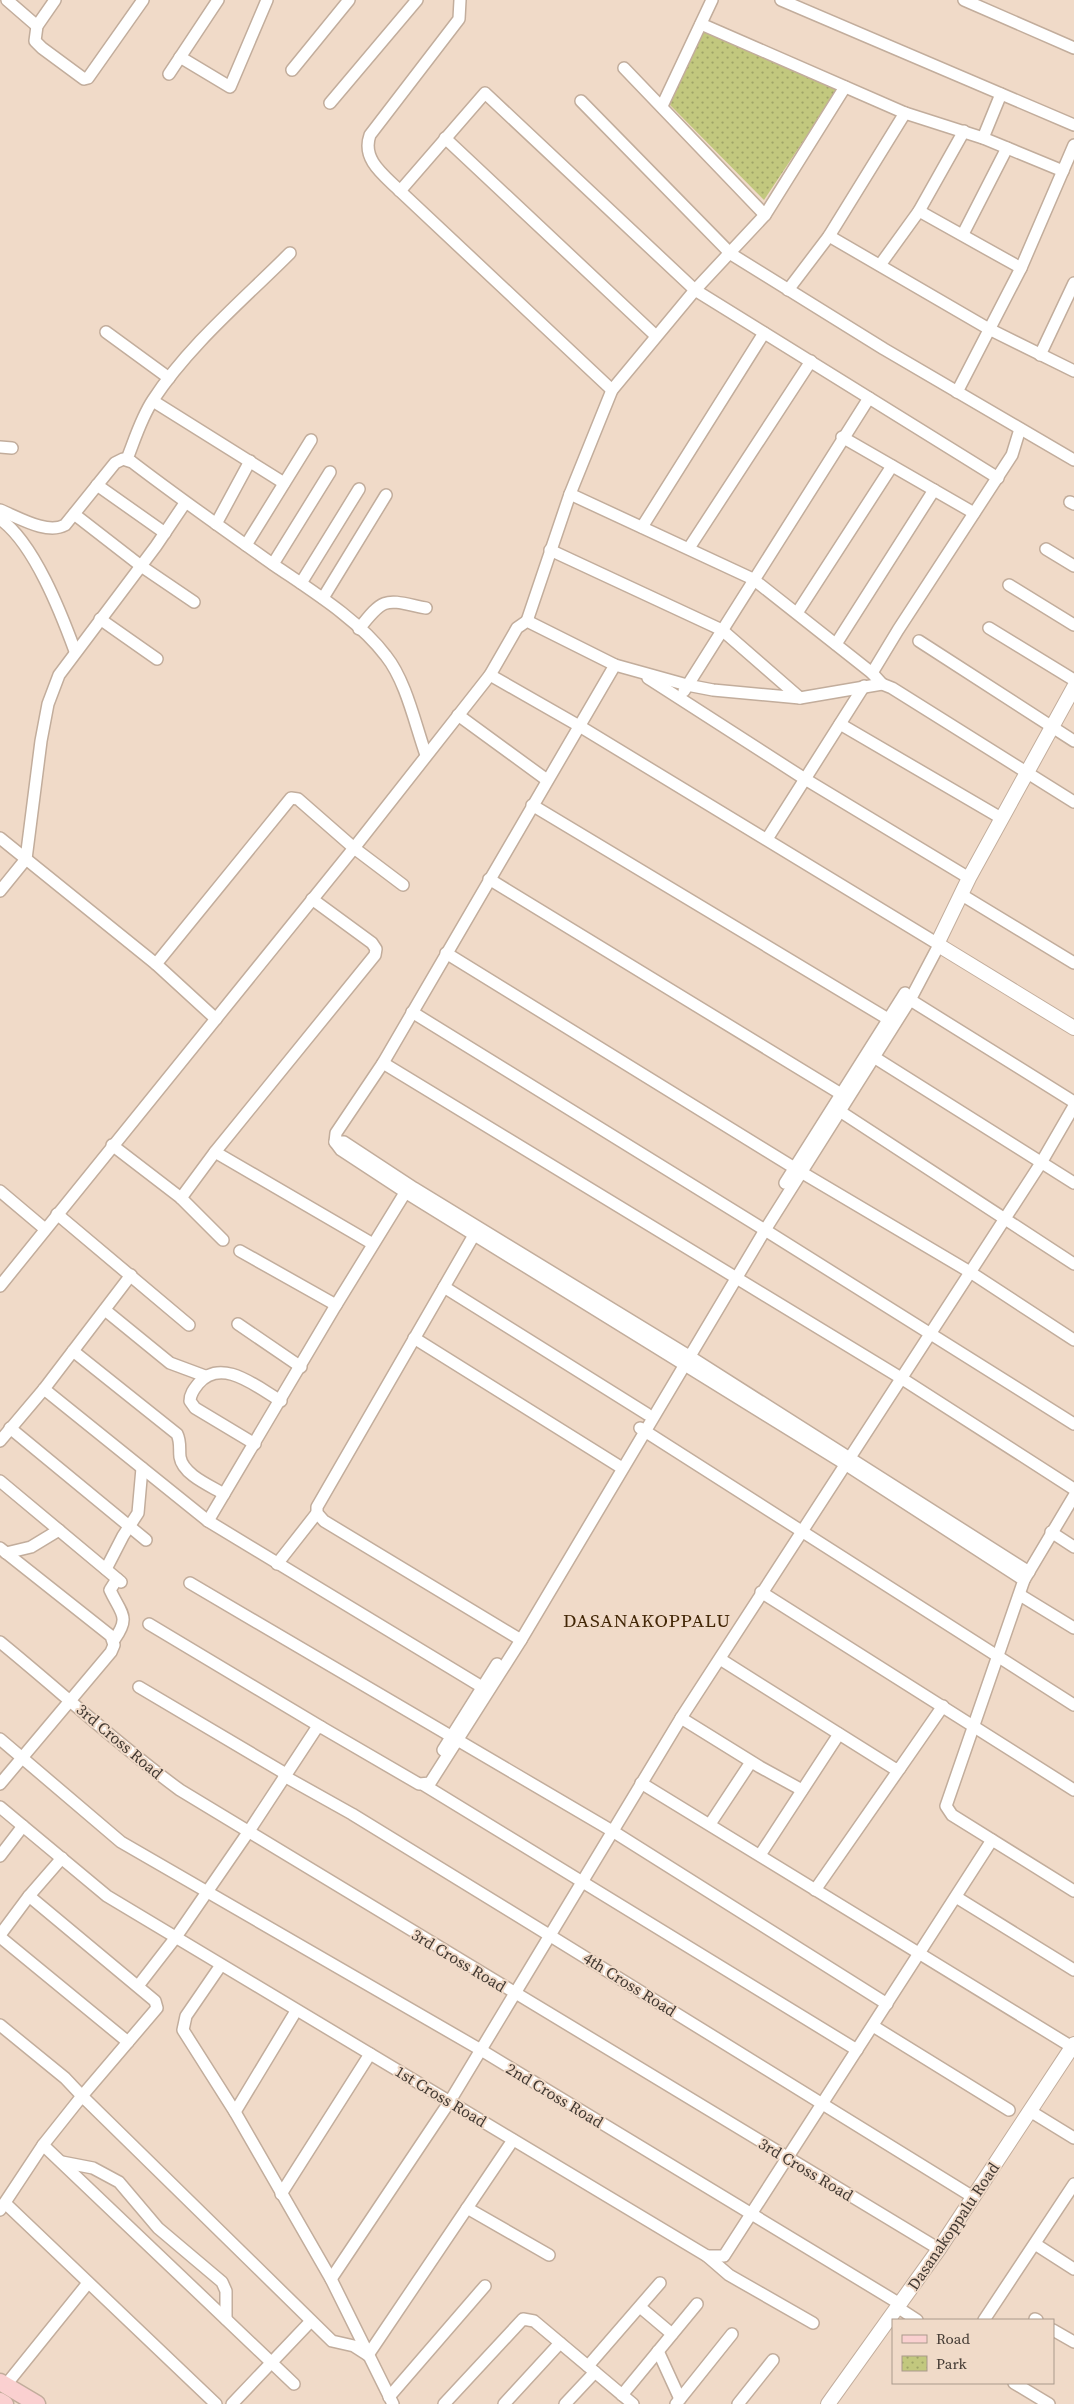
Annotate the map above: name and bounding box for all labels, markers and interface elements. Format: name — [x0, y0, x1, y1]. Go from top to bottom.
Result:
district label: DASANAKOPPALU — [563, 1607, 731, 1633]
street label: 3rd Cross Road — [72, 1698, 168, 1784]
street label: 3rd Cross Road — [408, 1923, 510, 1997]
street label: 4th Cross Road — [579, 1947, 681, 2021]
street label: 2nd Cross Road — [502, 2057, 608, 2133]
street label: 1st Cross Road — [391, 2060, 491, 2132]
street label: 3rd Cross Road — [755, 2132, 857, 2206]
street label: Dasanakoppalu Road — [902, 2158, 1004, 2294]
legend — [892, 2319, 1054, 2384]
text: Road — [936, 2328, 970, 2349]
text: Park — [936, 2353, 968, 2374]

